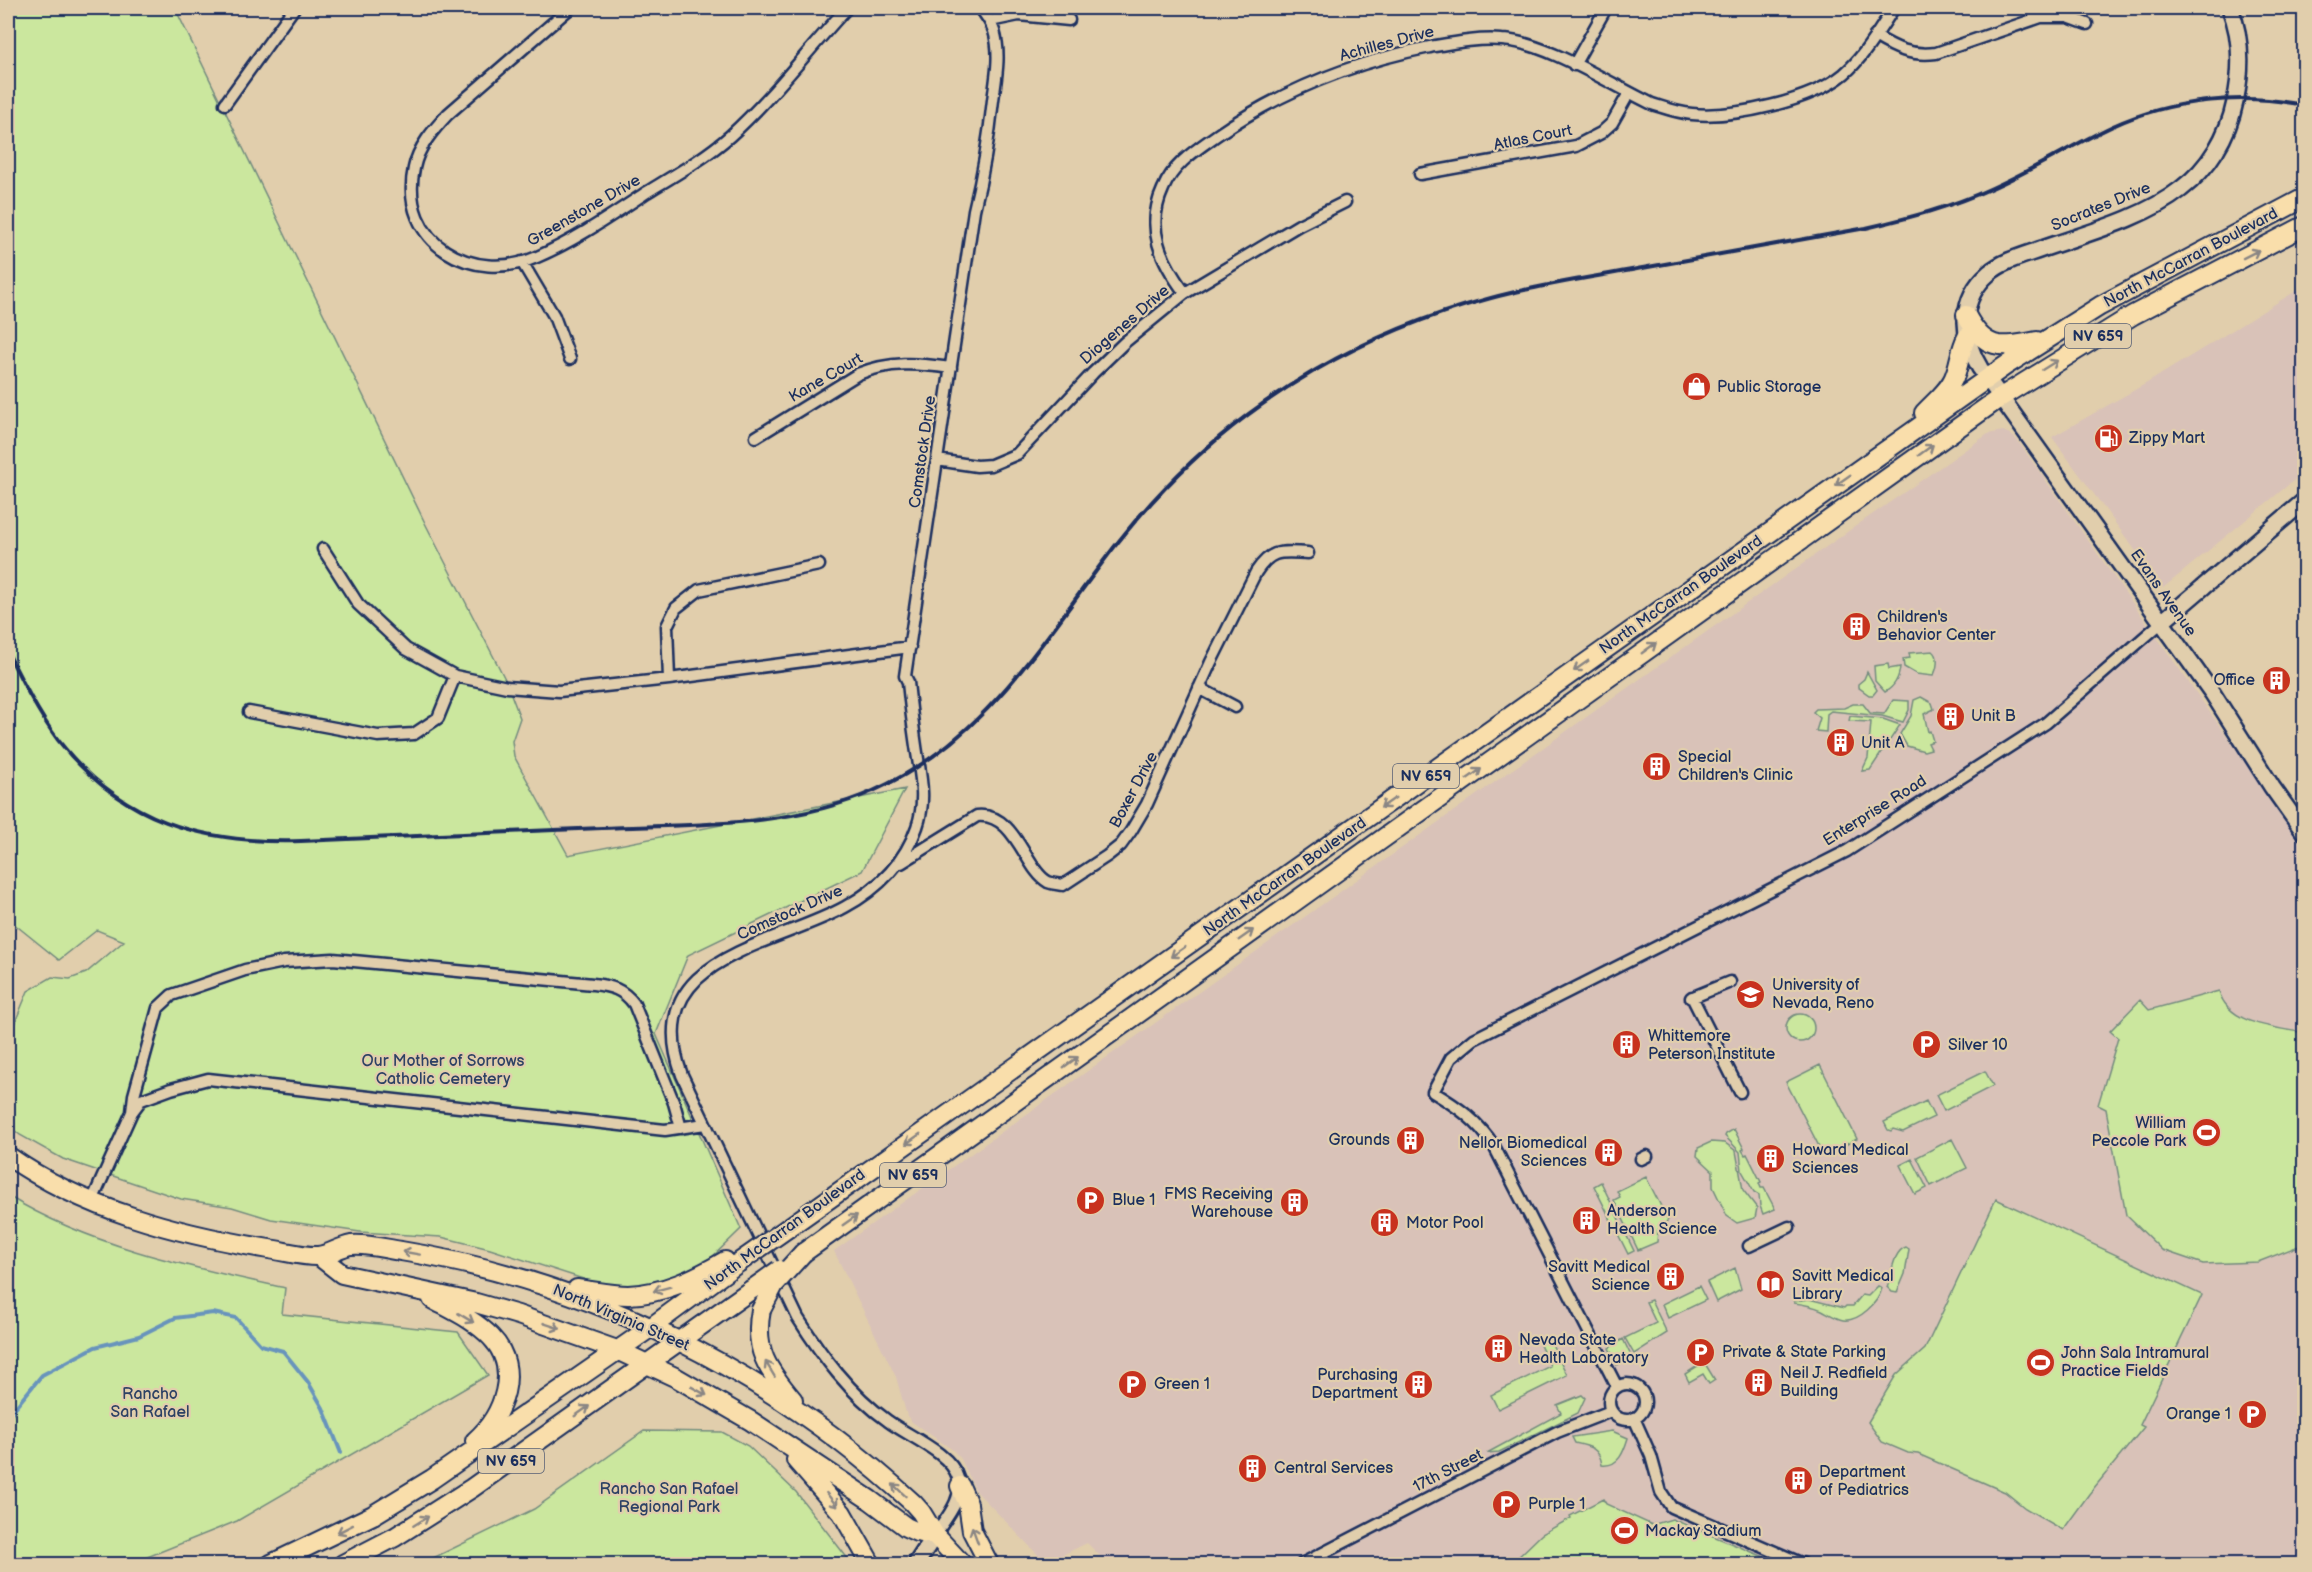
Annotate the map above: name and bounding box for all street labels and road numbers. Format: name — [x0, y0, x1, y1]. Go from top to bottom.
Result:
street label: Achilles Drive — [1338, 22, 1437, 66]
street label: Atlas Court — [1492, 121, 1574, 155]
street label: Greenstone Drive — [524, 171, 644, 251]
street label: Socrates Drive — [2048, 178, 2154, 236]
street label: North McCarran Boulevard — [2101, 204, 2281, 312]
street label: Diogenes Drive — [1077, 281, 1174, 369]
road number: NV 659 — [2065, 324, 2131, 348]
street label: Kane Court — [786, 349, 866, 407]
street label: Comstock Drive — [906, 394, 940, 509]
street label: North McCarran Boulevard — [1596, 531, 1766, 659]
street label: Evans Avenue — [2126, 546, 2200, 641]
street label: Boxer Drive — [1106, 748, 1162, 831]
road number: NV 659 — [1393, 764, 1459, 788]
street label: Enterprise Road — [1820, 772, 1930, 850]
street label: North McCarran Boulevard — [1200, 813, 1370, 941]
street label: Comstock Drive — [734, 881, 846, 945]
road number: NV 659 — [880, 1163, 946, 1187]
street label: North McCarran Boulevard — [701, 1165, 869, 1295]
street label: North Virginia Street — [550, 1281, 692, 1355]
street label: 17th Street — [1410, 1445, 1486, 1497]
road number: NV 659 — [478, 1449, 544, 1473]

